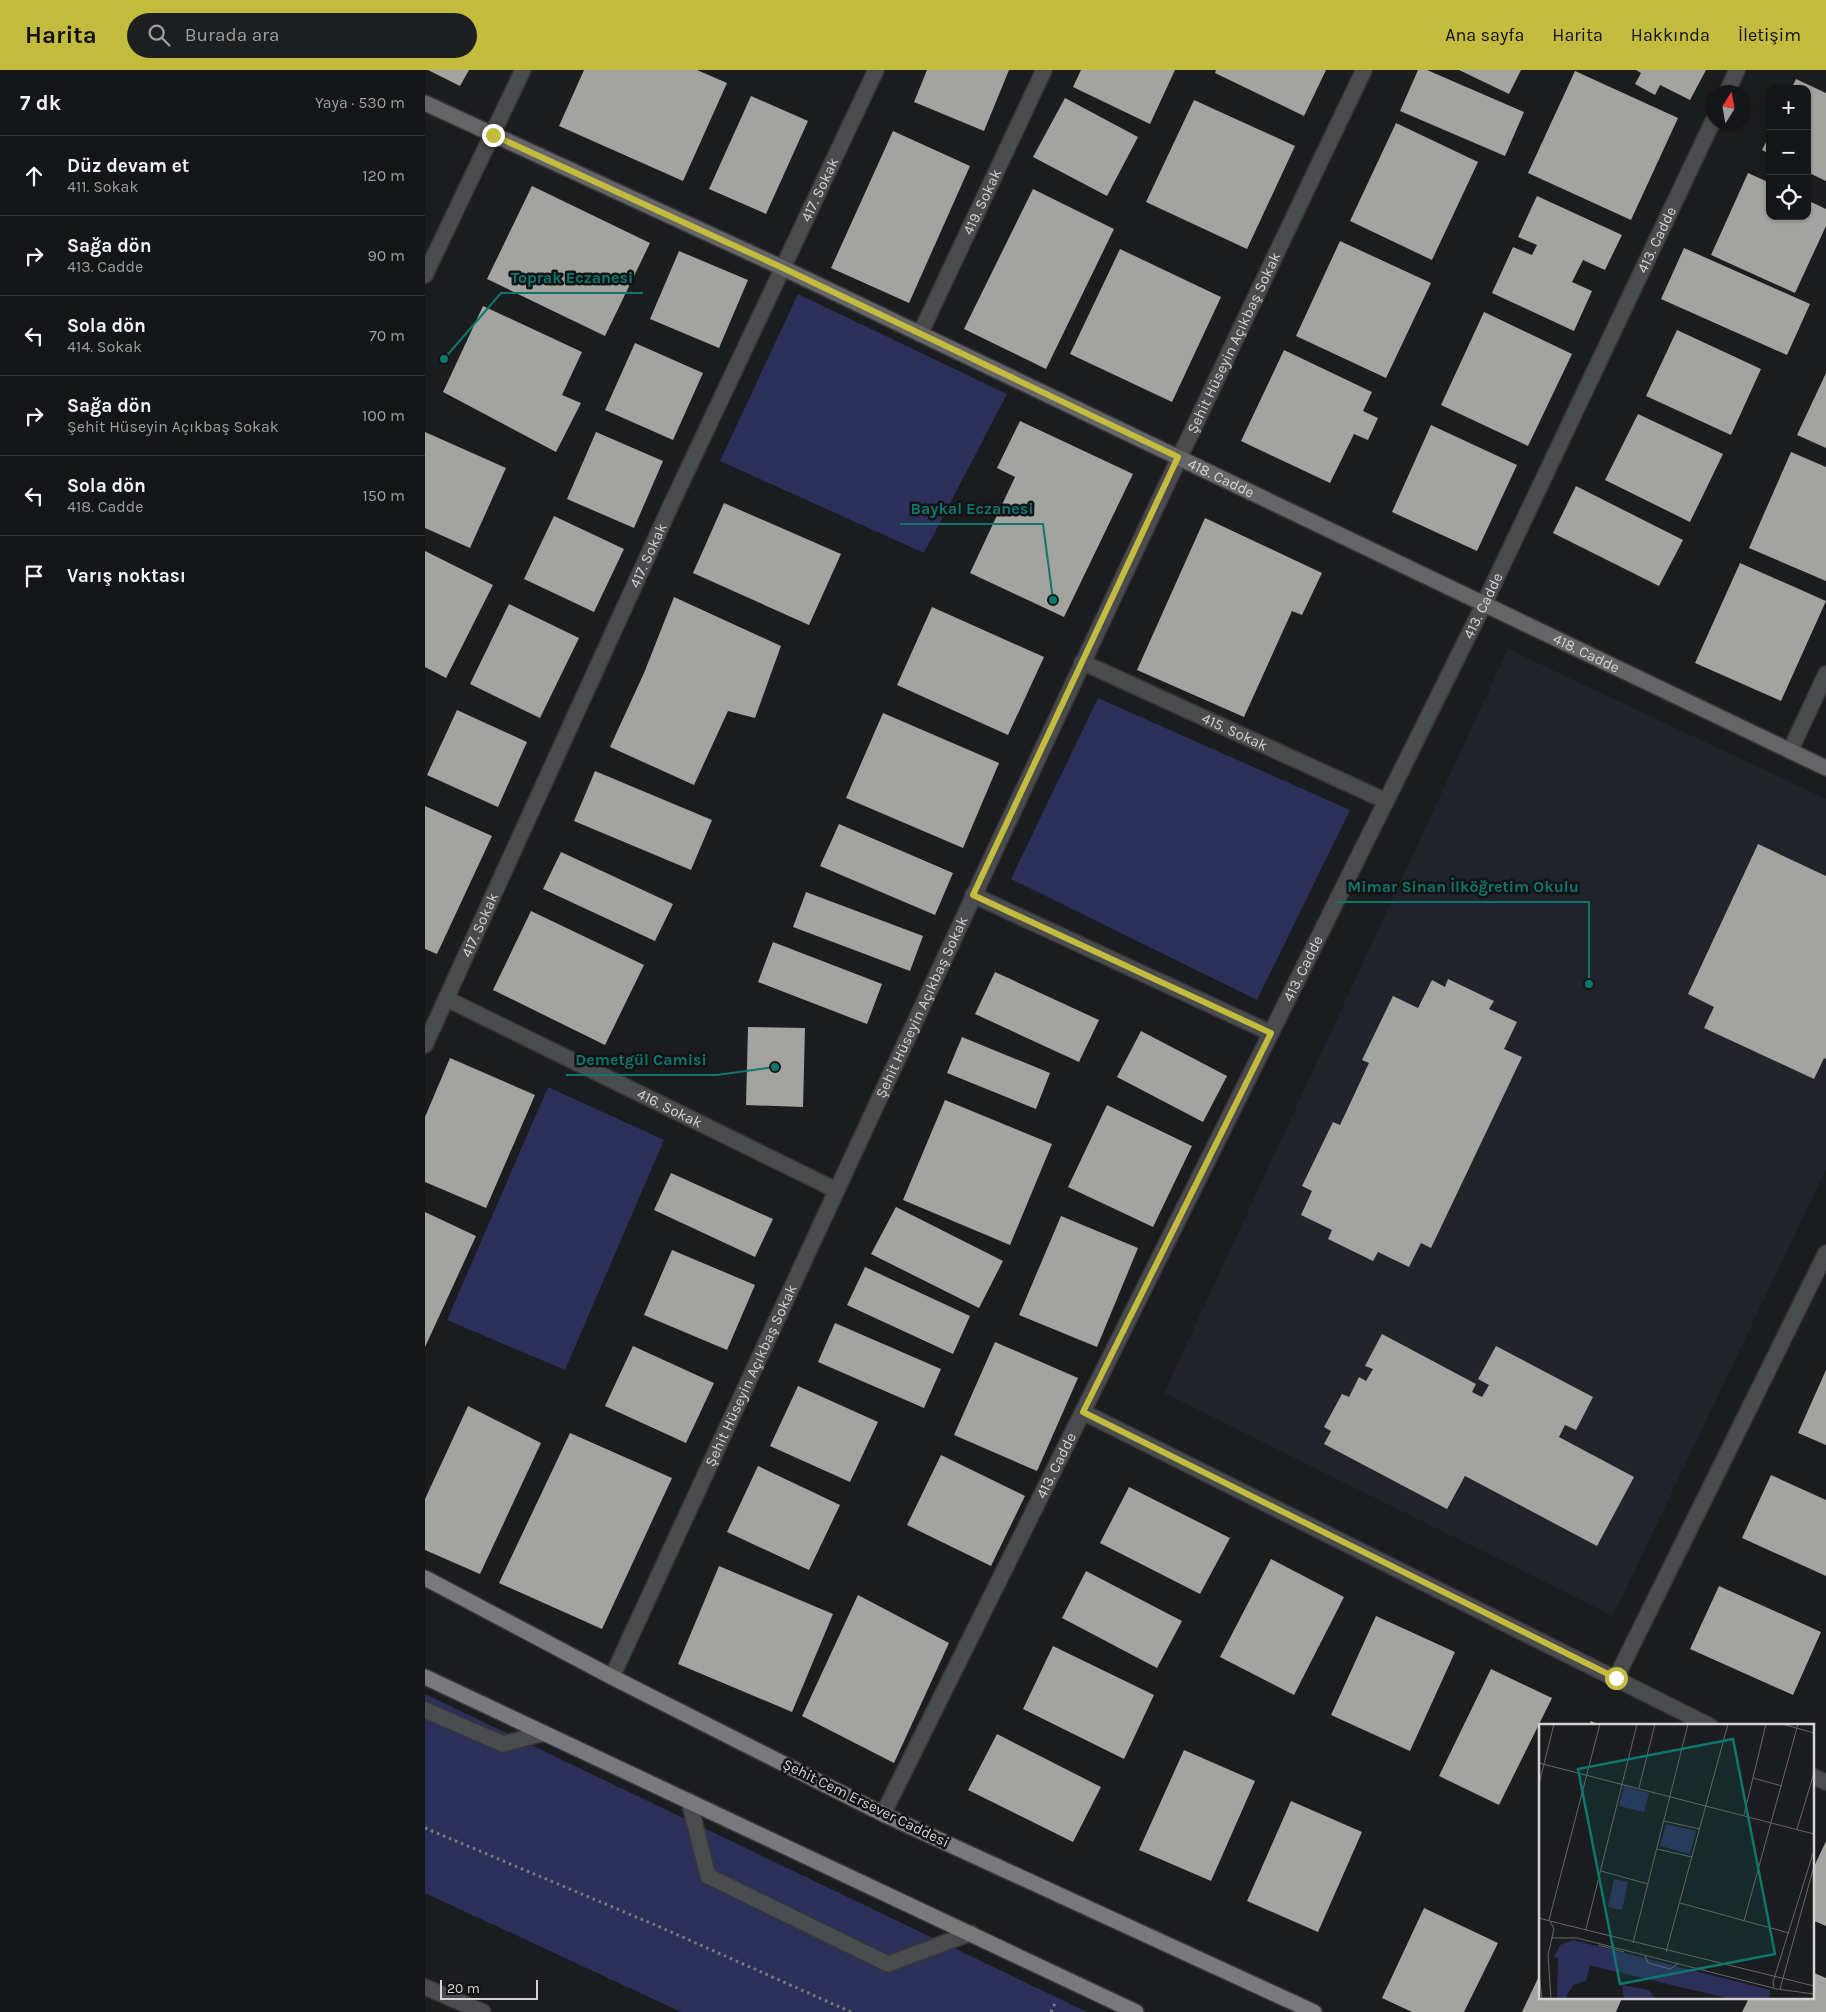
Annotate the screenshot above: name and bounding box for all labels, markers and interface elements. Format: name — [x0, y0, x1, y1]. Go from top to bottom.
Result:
search box — [127, 13, 477, 58]
text: Harita — [25, 21, 97, 49]
icon: search — [145, 21, 173, 49]
text: Burada ara — [185, 24, 279, 46]
text: Ana sayfa — [1445, 24, 1524, 46]
text: Harita — [1552, 24, 1603, 46]
text: Hakkında — [1631, 24, 1710, 46]
text: İletişim — [1738, 24, 1801, 46]
north arrow — [1706, 85, 1751, 130]
map controls — [1766, 85, 1811, 220]
button: + — [1766, 85, 1811, 130]
text: 7 dk — [20, 91, 61, 115]
text: Yaya · 530 m — [315, 93, 405, 112]
route end — [482, 124, 505, 147]
button: − — [1766, 130, 1811, 175]
text: Düz devam et — [67, 155, 189, 177]
street label: 417. Sokak — [797, 155, 842, 225]
icon: ahead — [20, 162, 48, 190]
text: 120 m — [362, 166, 405, 185]
street label: 419. Sokak — [959, 166, 1005, 238]
button: locate — [1766, 175, 1811, 220]
text: 411. Sokak — [67, 177, 138, 196]
street label: 413. Cadde — [1633, 204, 1680, 276]
text: Sağa dön — [67, 235, 151, 257]
icon: right — [20, 242, 48, 270]
text: 90 m — [367, 246, 405, 265]
street label: Şehit Hüseyin Açıkbaş Sokak — [1183, 249, 1285, 436]
text: 413. Cadde — [67, 257, 143, 276]
callout: Toprak Eczanesi — [501, 262, 643, 293]
text: Toprak Eczanesi — [511, 268, 633, 287]
text: Sola dön — [67, 315, 146, 337]
icon: left — [20, 322, 48, 350]
text: 70 m — [369, 326, 405, 345]
text: 414. Sokak — [67, 337, 142, 356]
text: Sağa dön — [67, 395, 151, 417]
icon: right — [20, 402, 48, 430]
text: 100 m — [362, 406, 405, 425]
text: Şehit Hüseyin Açıkbaş Sokak — [67, 417, 279, 436]
street label: 418. Cadde — [1185, 454, 1257, 502]
text: Sola dön — [67, 475, 146, 497]
icon: left — [20, 482, 48, 510]
text: 150 m — [362, 486, 405, 505]
callout: Baykal Eczanesi — [900, 493, 1043, 524]
text: 418. Cadde — [67, 497, 144, 516]
text: Baykal Eczanesi — [911, 499, 1033, 518]
street label: 417. Sokak — [626, 520, 671, 591]
icon: arrive — [20, 562, 48, 590]
text: Varış noktası — [67, 565, 186, 587]
street label: 413. Cadde — [1459, 570, 1507, 642]
street label: 418. Cadde — [1550, 629, 1623, 677]
street label: 415. Sokak — [1199, 709, 1271, 755]
callout: Mimar Sinan İlköğretim Okulu — [1337, 871, 1589, 902]
text: Mimar Sinan İlköğretim Okulu — [1347, 877, 1579, 896]
street label: 417. Sokak — [457, 890, 502, 960]
street label: Şehit Hüseyin Açıkbaş Sokak — [872, 913, 972, 1101]
street label: 413. Cadde — [1279, 933, 1327, 1005]
callout: Demetgül Camisi — [566, 1044, 717, 1075]
text: Demetgül Camisi — [575, 1050, 707, 1069]
street label: 416. Sokak — [634, 1085, 705, 1132]
street label: Şehit Hüseyin Açıkbaş Sokak — [701, 1282, 801, 1469]
street label: 413. Cadde — [1032, 1430, 1080, 1502]
route start — [1605, 1667, 1628, 1690]
inset map — [1539, 1724, 1813, 2000]
street label: Şehit Cem Ersever Caddesi — [780, 1755, 952, 1851]
scale bar — [440, 1977, 537, 2000]
text: 20 m — [447, 1980, 480, 1997]

